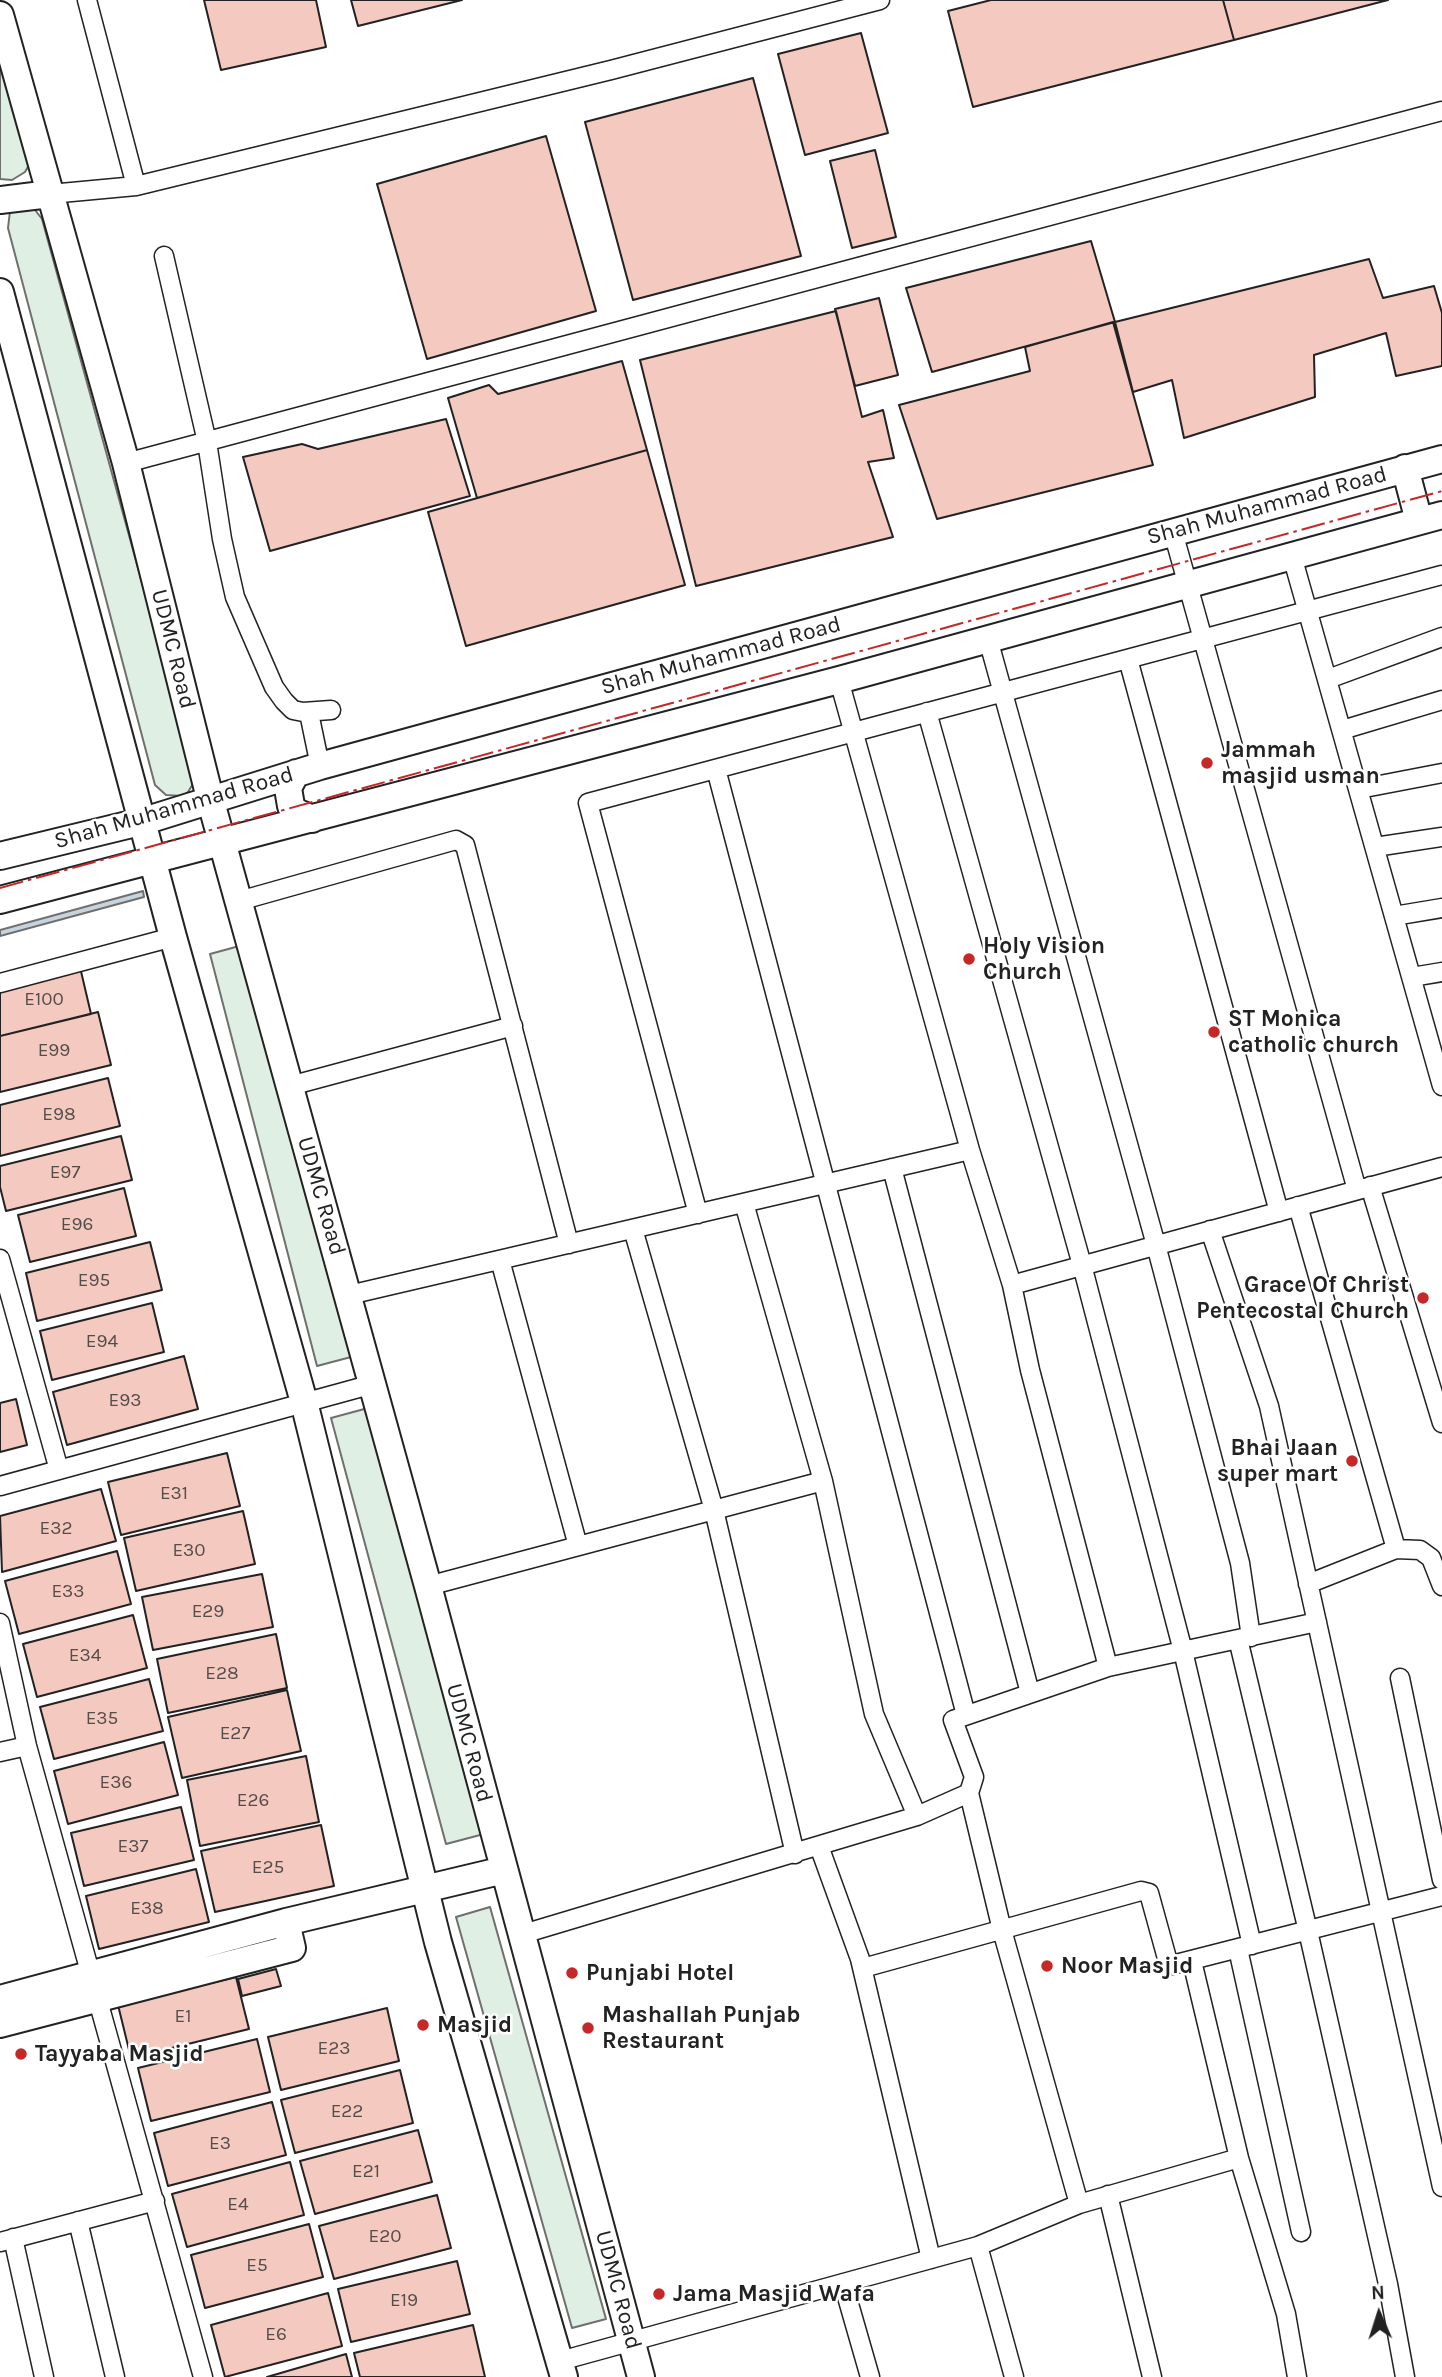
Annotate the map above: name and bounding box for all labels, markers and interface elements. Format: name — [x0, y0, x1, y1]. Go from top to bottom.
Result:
street label: Shah Muhammad Road — [1144, 461, 1390, 551]
street label: UDMC Road — [145, 586, 201, 712]
street label: Shah Muhammad Road — [598, 611, 844, 701]
place label: Jammah masjid usman — [1221, 736, 1380, 790]
marker: Jammah masjid usman — [1199, 755, 1215, 771]
street label: Shah Muhammad Road — [51, 761, 297, 855]
place label: Holy Vision Church — [983, 932, 1105, 986]
marker: Holy Vision Church — [961, 951, 977, 967]
house number: E100 — [24, 989, 64, 1011]
place label: ST Monica catholic church — [1228, 1005, 1399, 1059]
marker: ST Monica catholic church — [1206, 1024, 1222, 1040]
house number: E99 — [38, 1040, 70, 1062]
house number: E98 — [42, 1104, 76, 1126]
street label: UDMC Road — [291, 1133, 351, 1259]
house number: E97 — [50, 1162, 80, 1184]
house number: E96 — [61, 1214, 93, 1236]
house number: E95 — [78, 1270, 110, 1292]
place label: Grace Of Christ Pentecostal Church — [1196, 1271, 1409, 1325]
marker: Grace Of Christ Pentecostal Church — [1415, 1290, 1431, 1306]
house number: E94 — [86, 1331, 118, 1353]
house number: E93 — [109, 1390, 141, 1412]
place label: Bhai Jaan super mart — [1217, 1434, 1338, 1488]
marker: Bhai Jaan super mart — [1344, 1453, 1360, 1469]
house number: E31 — [160, 1483, 188, 1505]
house number: E32 — [40, 1518, 72, 1540]
house number: E30 — [172, 1540, 206, 1562]
house number: E33 — [51, 1581, 85, 1603]
house number: E29 — [192, 1601, 224, 1623]
house number: E34 — [69, 1645, 101, 1667]
house number: E28 — [205, 1663, 239, 1685]
street label: UDMC Road — [440, 1680, 498, 1806]
house number: E35 — [86, 1708, 118, 1730]
house number: E27 — [220, 1723, 250, 1745]
house number: E36 — [100, 1772, 132, 1794]
house number: E26 — [237, 1790, 269, 1812]
house number: E37 — [118, 1836, 148, 1858]
house number: E25 — [252, 1857, 284, 1879]
house number: E38 — [130, 1898, 164, 1920]
place label: Noor Masjid — [1061, 1952, 1193, 1980]
marker: Noor Masjid — [1039, 1958, 1055, 1974]
place label: Punjabi Hotel — [586, 1959, 734, 1987]
marker: Punjabi Hotel — [564, 1965, 580, 1981]
place label: Mashallah Punjab Restaurant — [602, 2001, 800, 2055]
house number: E1 — [175, 2006, 191, 2028]
place label: Masjid — [437, 2011, 512, 2039]
marker: Masjid — [415, 2017, 431, 2033]
marker: Mashallah Punjab Restaurant — [580, 2020, 596, 2036]
house number: E23 — [318, 2038, 350, 2060]
place label: Tayyaba Masjid — [35, 2040, 204, 2068]
marker: Tayyaba Masjid — [13, 2046, 29, 2062]
house number: E22 — [331, 2101, 363, 2123]
house number: E3 — [209, 2133, 231, 2155]
house number: E21 — [352, 2161, 380, 2183]
house number: E4 — [227, 2194, 249, 2216]
house number: E20 — [369, 2226, 401, 2248]
street label: UDMC Road — [589, 2227, 647, 2353]
house number: E5 — [246, 2255, 268, 2277]
north arrow — [1344, 2279, 1414, 2349]
place label: Jama Masjid Wafa — [673, 2280, 875, 2308]
text: N — [1371, 2282, 1385, 2304]
marker: Jama Masjid Wafa — [651, 2286, 667, 2302]
house number: E19 — [390, 2290, 418, 2312]
house number: E6 — [265, 2324, 287, 2346]

